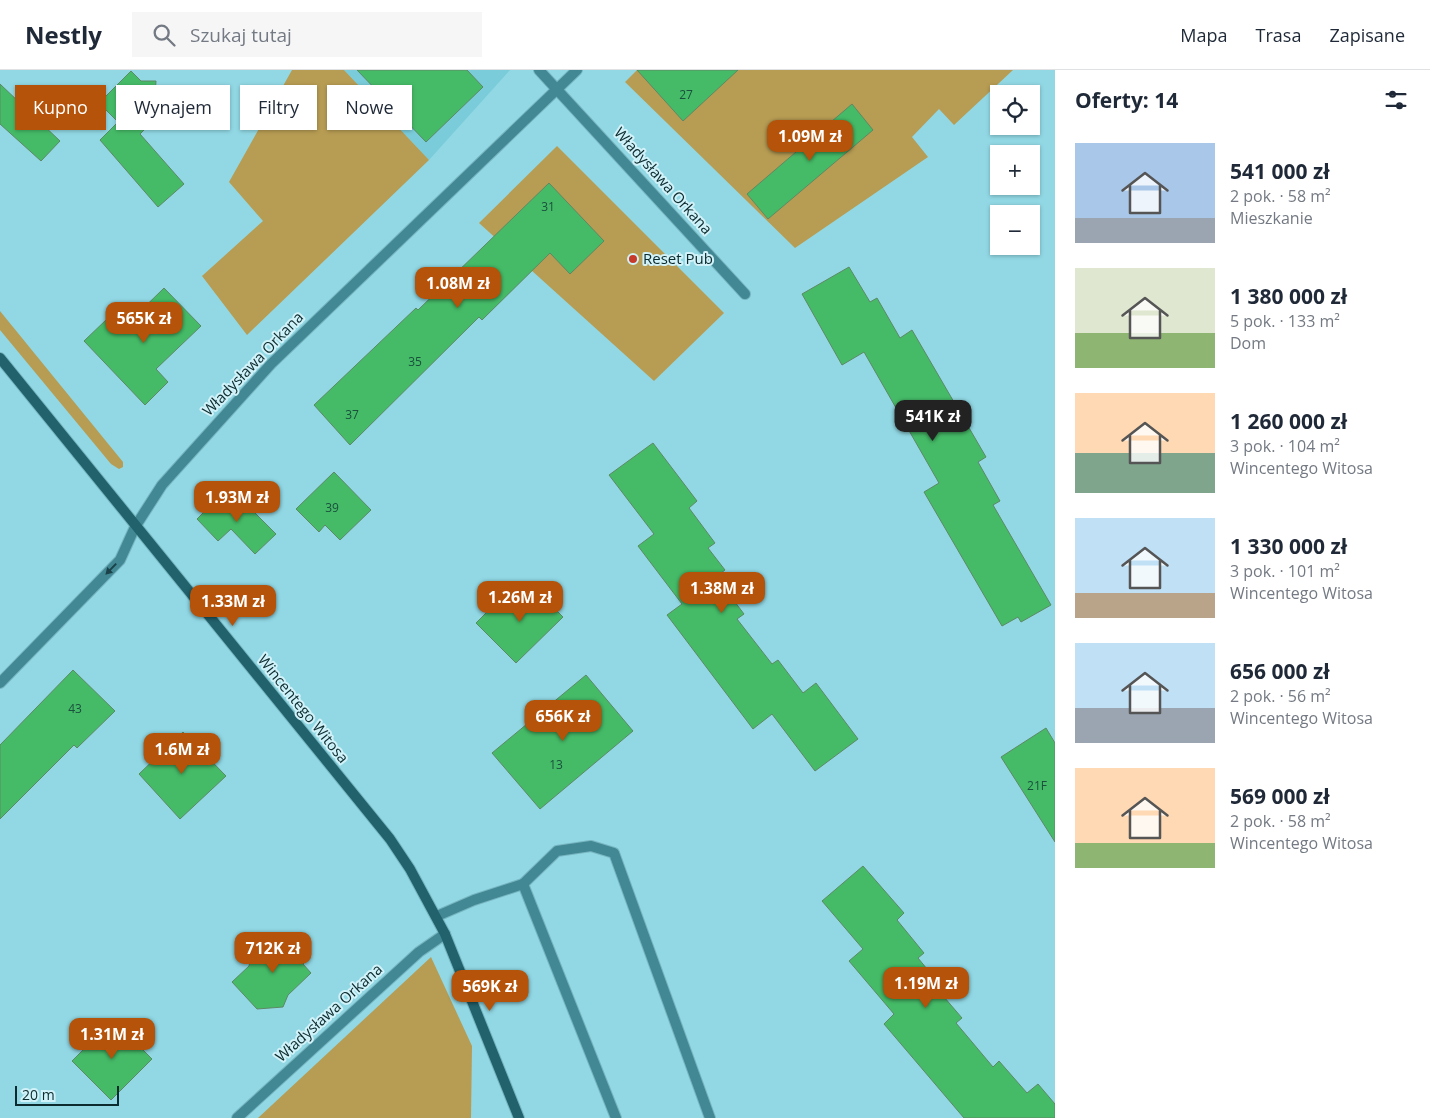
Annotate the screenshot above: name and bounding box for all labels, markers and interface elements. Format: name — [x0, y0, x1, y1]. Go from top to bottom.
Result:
search box — [132, 12, 482, 57]
text: Nestly — [25, 18, 102, 51]
icon: search — [150, 21, 178, 49]
text: Szukaj tutaj — [190, 22, 292, 48]
text: Mapa — [1180, 23, 1228, 47]
text: Trasa — [1256, 23, 1301, 47]
text: Zapisane — [1329, 23, 1405, 47]
chip: Kupno — [15, 85, 106, 130]
chip: Wynajem — [116, 85, 230, 130]
chip: Filtry — [240, 85, 317, 130]
chip: Nowe — [327, 85, 412, 130]
map controls — [990, 85, 1040, 255]
button: locate — [990, 85, 1040, 135]
house number: 27 — [679, 86, 693, 103]
text: Oferty: 14 — [1075, 86, 1178, 114]
icon: filters — [1382, 86, 1410, 114]
pin: 1.09M zł — [758, 119, 862, 162]
street label: Władysława Orkana — [610, 123, 717, 238]
text: 1.09M zł — [778, 125, 842, 147]
button: + — [990, 145, 1040, 195]
text: 541 000 zł — [1230, 157, 1330, 185]
icon: home — [1115, 163, 1175, 223]
text: 2 pok. · 58 m² — [1230, 185, 1331, 207]
house number: 31 — [541, 198, 555, 215]
button: − — [990, 205, 1040, 255]
text: Mieszkanie — [1230, 207, 1313, 229]
place label: Reset Pub — [643, 248, 713, 268]
marker: Reset Pub — [627, 253, 639, 265]
pin: 1.08M zł — [406, 266, 510, 309]
text: 1.08M zł — [426, 272, 490, 294]
text: 1 380 000 zł — [1230, 282, 1347, 310]
icon: home — [1115, 288, 1175, 348]
pin: 565K zł — [98, 302, 190, 344]
text: 565K zł — [117, 307, 171, 329]
street label: Władysława Orkana — [197, 307, 307, 420]
text: 5 pok. · 133 m² — [1230, 310, 1340, 332]
text: Dom — [1230, 332, 1266, 354]
house number: 35 — [408, 353, 422, 370]
pin: 541K zł — [887, 400, 979, 442]
text: 541K zł — [906, 405, 960, 427]
house number: 37 — [345, 406, 359, 423]
text: 1 260 000 zł — [1230, 407, 1347, 435]
icon: home — [1115, 413, 1175, 473]
text: 3 pok. · 104 m² — [1230, 435, 1340, 457]
text: Wincentego Witosa — [1230, 457, 1373, 479]
pin: 1.93M zł — [185, 480, 289, 523]
text: 1.93M zł — [205, 486, 269, 508]
house number: 39 — [325, 499, 339, 516]
text: 1 330 000 zł — [1230, 532, 1347, 560]
icon: home — [1115, 538, 1175, 598]
text: 3 pok. · 101 m² — [1230, 560, 1340, 582]
one-way arrow — [105, 563, 117, 575]
pin: 1.38M zł — [670, 572, 774, 614]
text: 1.38M zł — [690, 577, 754, 599]
pin: 1.26M zł — [468, 580, 572, 623]
text: Wincentego Witosa — [1230, 582, 1373, 604]
pin: 1.33M zł — [181, 584, 285, 627]
text: 1.26M zł — [488, 586, 552, 608]
text: 1.33M zł — [201, 590, 265, 612]
street label: Wincentego Witosa — [254, 650, 354, 767]
text: 656 000 zł — [1230, 657, 1330, 685]
icon: home — [1115, 663, 1175, 723]
text: 2 pok. · 56 m² — [1230, 685, 1331, 707]
house number: 43 — [68, 700, 82, 717]
pin: 656K zł — [517, 700, 609, 742]
text: 656K zł — [536, 705, 590, 727]
text: Wincentego Witosa — [1230, 707, 1373, 729]
pin: 1.6M zł — [136, 732, 228, 775]
text: 1.6M zł — [155, 738, 209, 760]
house number: 13 — [549, 756, 563, 773]
house number: 21F — [1027, 777, 1047, 794]
text: 569 000 zł — [1230, 782, 1330, 810]
icon: home — [1115, 788, 1175, 848]
text: 2 pok. · 58 m² — [1230, 810, 1331, 832]
text: Wincentego Witosa — [1230, 832, 1373, 854]
pin: 712K zł — [227, 932, 319, 974]
text: 712K zł — [246, 937, 300, 959]
street label: Władysława Orkana — [271, 959, 386, 1066]
pin: 1.19M zł — [874, 966, 978, 1009]
pin: 569K zł — [444, 970, 536, 1012]
text: 1.19M zł — [894, 972, 958, 994]
text: 569K zł — [463, 975, 517, 997]
pin: 1.31M zł — [60, 1018, 164, 1060]
text: 1.31M zł — [80, 1023, 144, 1045]
scale bar — [15, 1083, 119, 1106]
text: 20 m — [22, 1085, 55, 1104]

